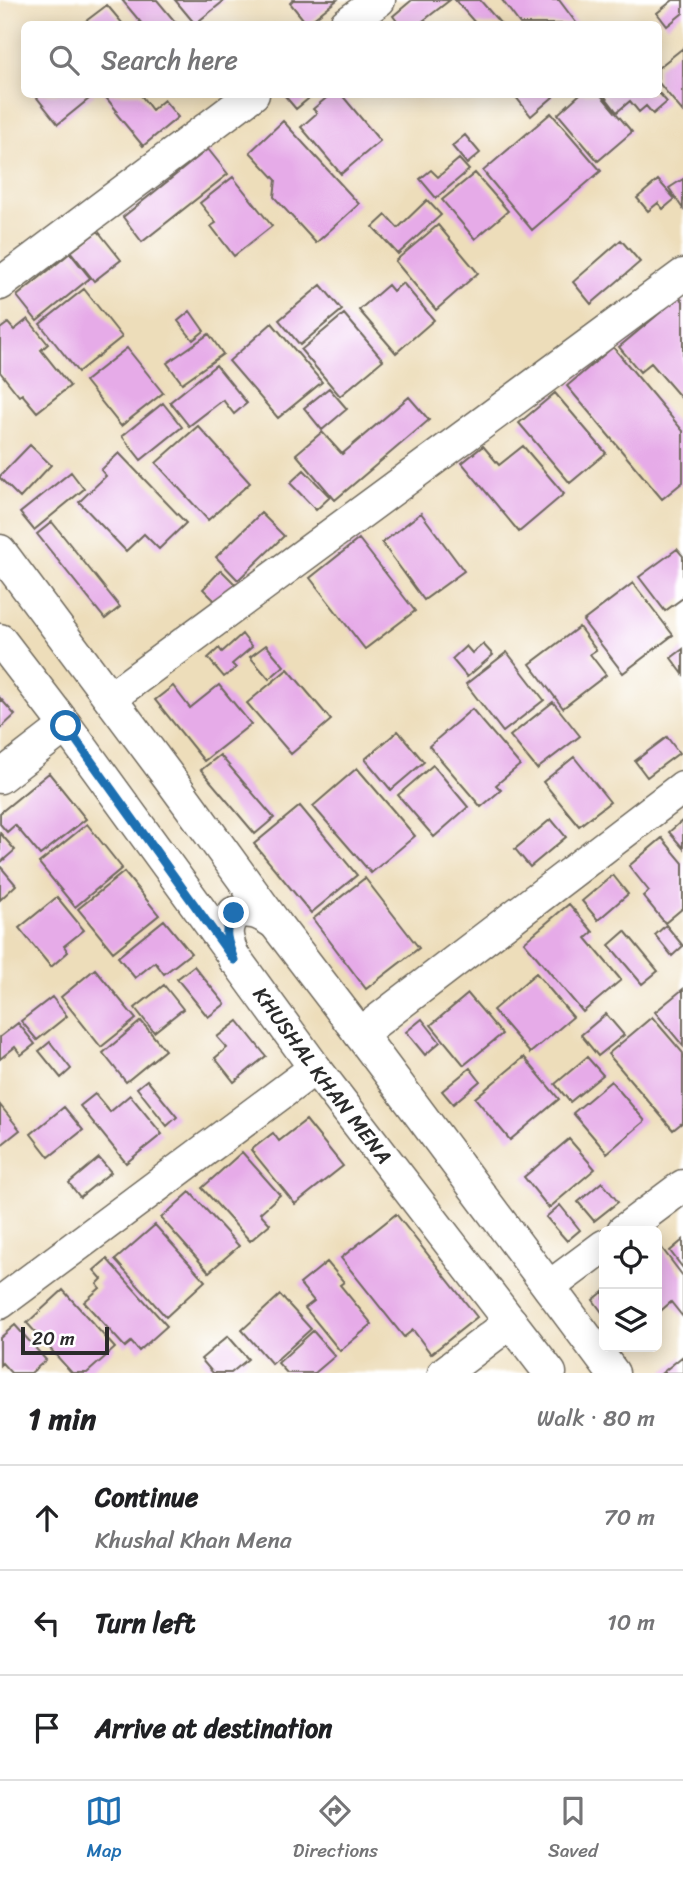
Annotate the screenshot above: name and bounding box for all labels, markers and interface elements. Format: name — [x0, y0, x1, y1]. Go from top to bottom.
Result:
search box — [21, 21, 662, 98]
text: Search here — [101, 37, 238, 83]
icon: search — [45, 41, 83, 79]
route start — [50, 710, 81, 741]
route end — [218, 897, 249, 928]
street label: KHUSHAL KHAN MENA — [243, 979, 402, 1173]
map controls — [599, 1226, 662, 1352]
button: locate — [599, 1226, 662, 1289]
button: layers — [599, 1289, 662, 1352]
text: 20 m — [32, 1322, 75, 1355]
scale bar — [21, 1324, 108, 1356]
text: 1 min — [28, 1392, 96, 1446]
text: Walk · 80 m — [537, 1398, 655, 1439]
text: Continue — [95, 1474, 198, 1520]
text: 70 m — [604, 1497, 655, 1538]
icon: ahead — [28, 1499, 66, 1537]
text: Khushal Khan Mena — [95, 1520, 292, 1561]
text: Turn left — [95, 1600, 195, 1646]
text: 10 m — [607, 1602, 655, 1643]
icon: left — [28, 1604, 66, 1642]
text: Arrive at destination — [95, 1705, 332, 1751]
icon: arrive — [28, 1709, 66, 1747]
tab: Map — [85, 1792, 123, 1867]
tab: Directions — [293, 1792, 378, 1867]
tab: Saved — [548, 1792, 598, 1867]

